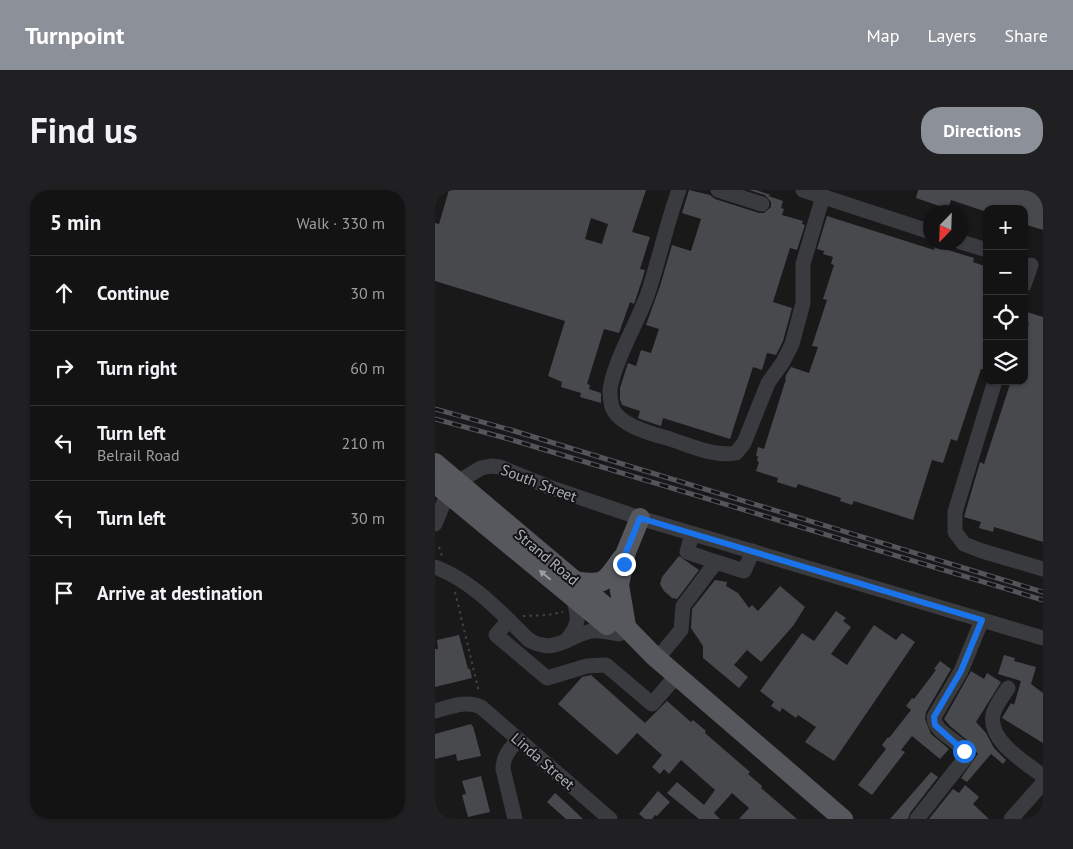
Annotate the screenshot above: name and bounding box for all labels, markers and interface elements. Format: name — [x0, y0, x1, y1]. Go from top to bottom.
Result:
text: Turnpoint — [25, 20, 124, 51]
text: Map — [867, 24, 899, 47]
text: Layers — [927, 24, 976, 47]
text: Share — [1004, 24, 1048, 47]
text: Find us — [30, 107, 138, 153]
button: Directions — [921, 107, 1043, 154]
north arrow — [923, 205, 968, 250]
map controls — [983, 205, 1028, 385]
button: + — [983, 205, 1028, 250]
text: 5 min — [50, 209, 101, 236]
text: Walk · 330 m — [296, 213, 385, 233]
button: − — [983, 250, 1028, 295]
icon: ahead — [50, 279, 78, 307]
text: Continue — [97, 281, 169, 305]
text: 30 m — [350, 283, 385, 303]
button: locate — [983, 295, 1028, 340]
button: layers — [983, 340, 1028, 385]
icon: right — [50, 354, 78, 382]
text: Turn right — [97, 356, 177, 380]
text: 60 m — [350, 358, 385, 378]
text: Turn left — [97, 421, 166, 445]
icon: left — [50, 429, 78, 457]
text: 210 m — [342, 433, 385, 453]
text: Belrail Road — [97, 445, 180, 465]
street label: South Street — [498, 460, 580, 506]
icon: left — [50, 504, 78, 532]
text: Turn left — [97, 506, 166, 530]
text: 30 m — [350, 508, 385, 528]
street label: Strand Road — [511, 525, 583, 589]
route end — [613, 553, 636, 576]
one-way arrow — [539, 570, 551, 581]
icon: arrive — [50, 579, 78, 607]
text: Arrive at destination — [97, 581, 263, 605]
street label: Linda Street — [507, 728, 579, 794]
route start — [953, 740, 976, 763]

